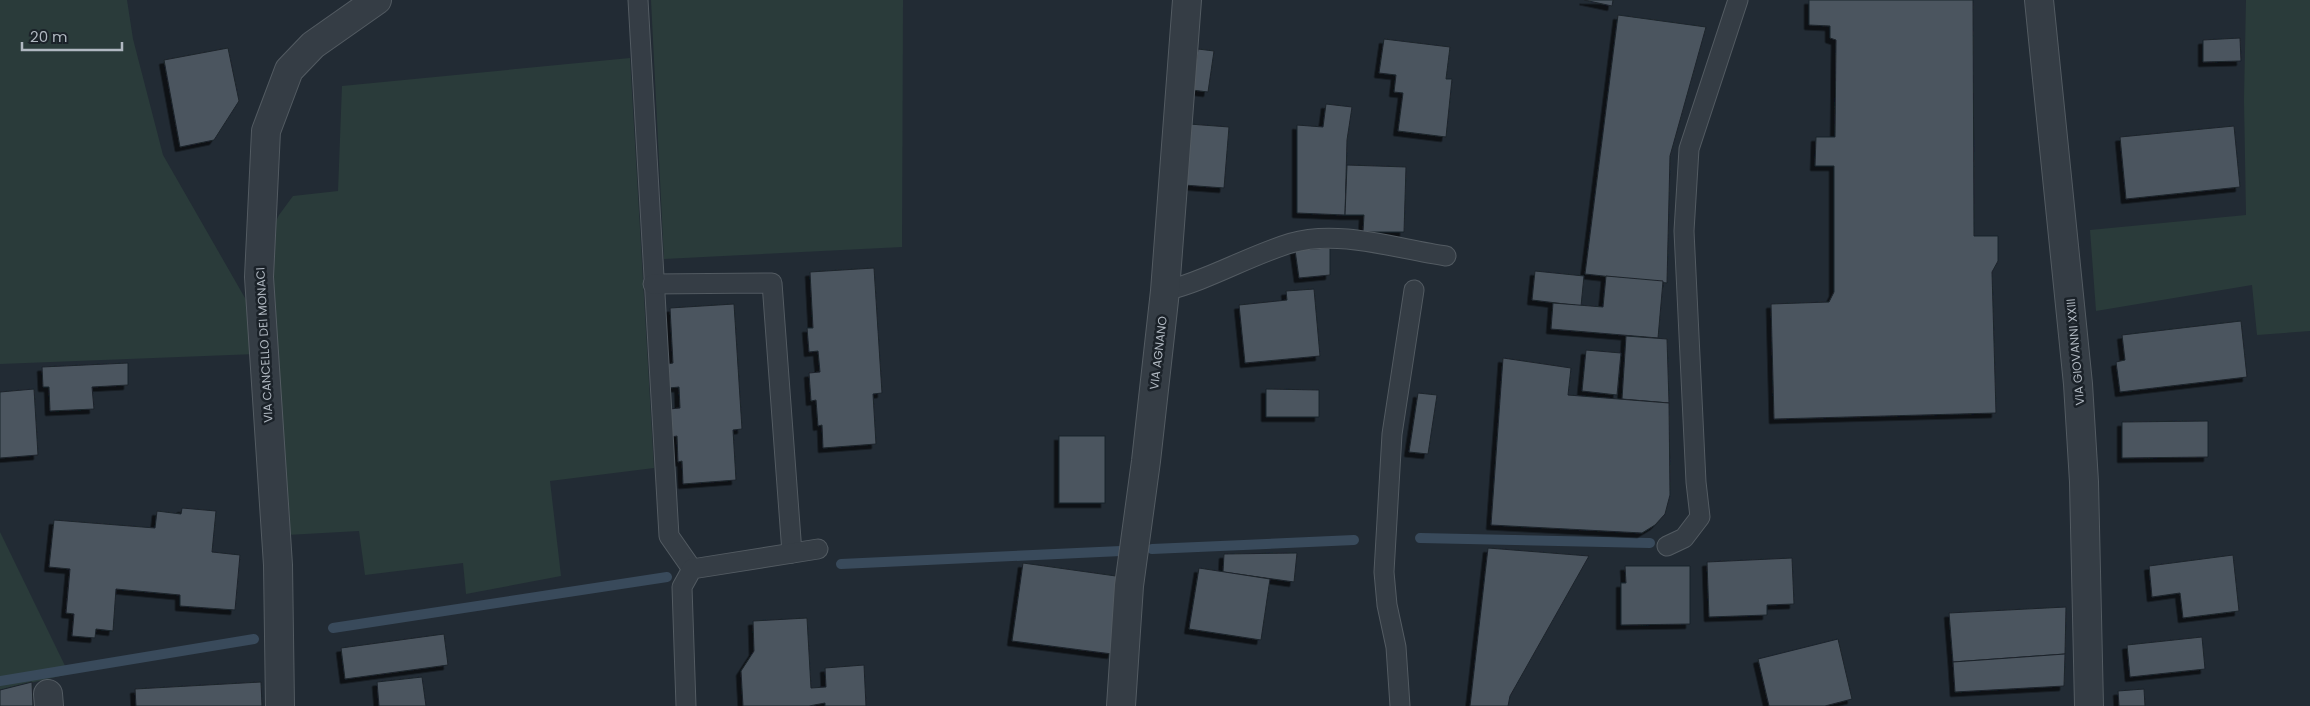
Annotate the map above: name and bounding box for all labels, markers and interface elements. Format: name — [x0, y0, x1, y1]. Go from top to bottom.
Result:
scale bar — [22, 20, 122, 52]
text: 20 m — [30, 26, 68, 47]
street label: VIA CANCELLO DEI MONACI — [251, 267, 277, 423]
street label: VIA GIOVANNI XXIII — [2062, 298, 2088, 406]
street label: VIA AGNANO — [1145, 315, 1171, 391]

